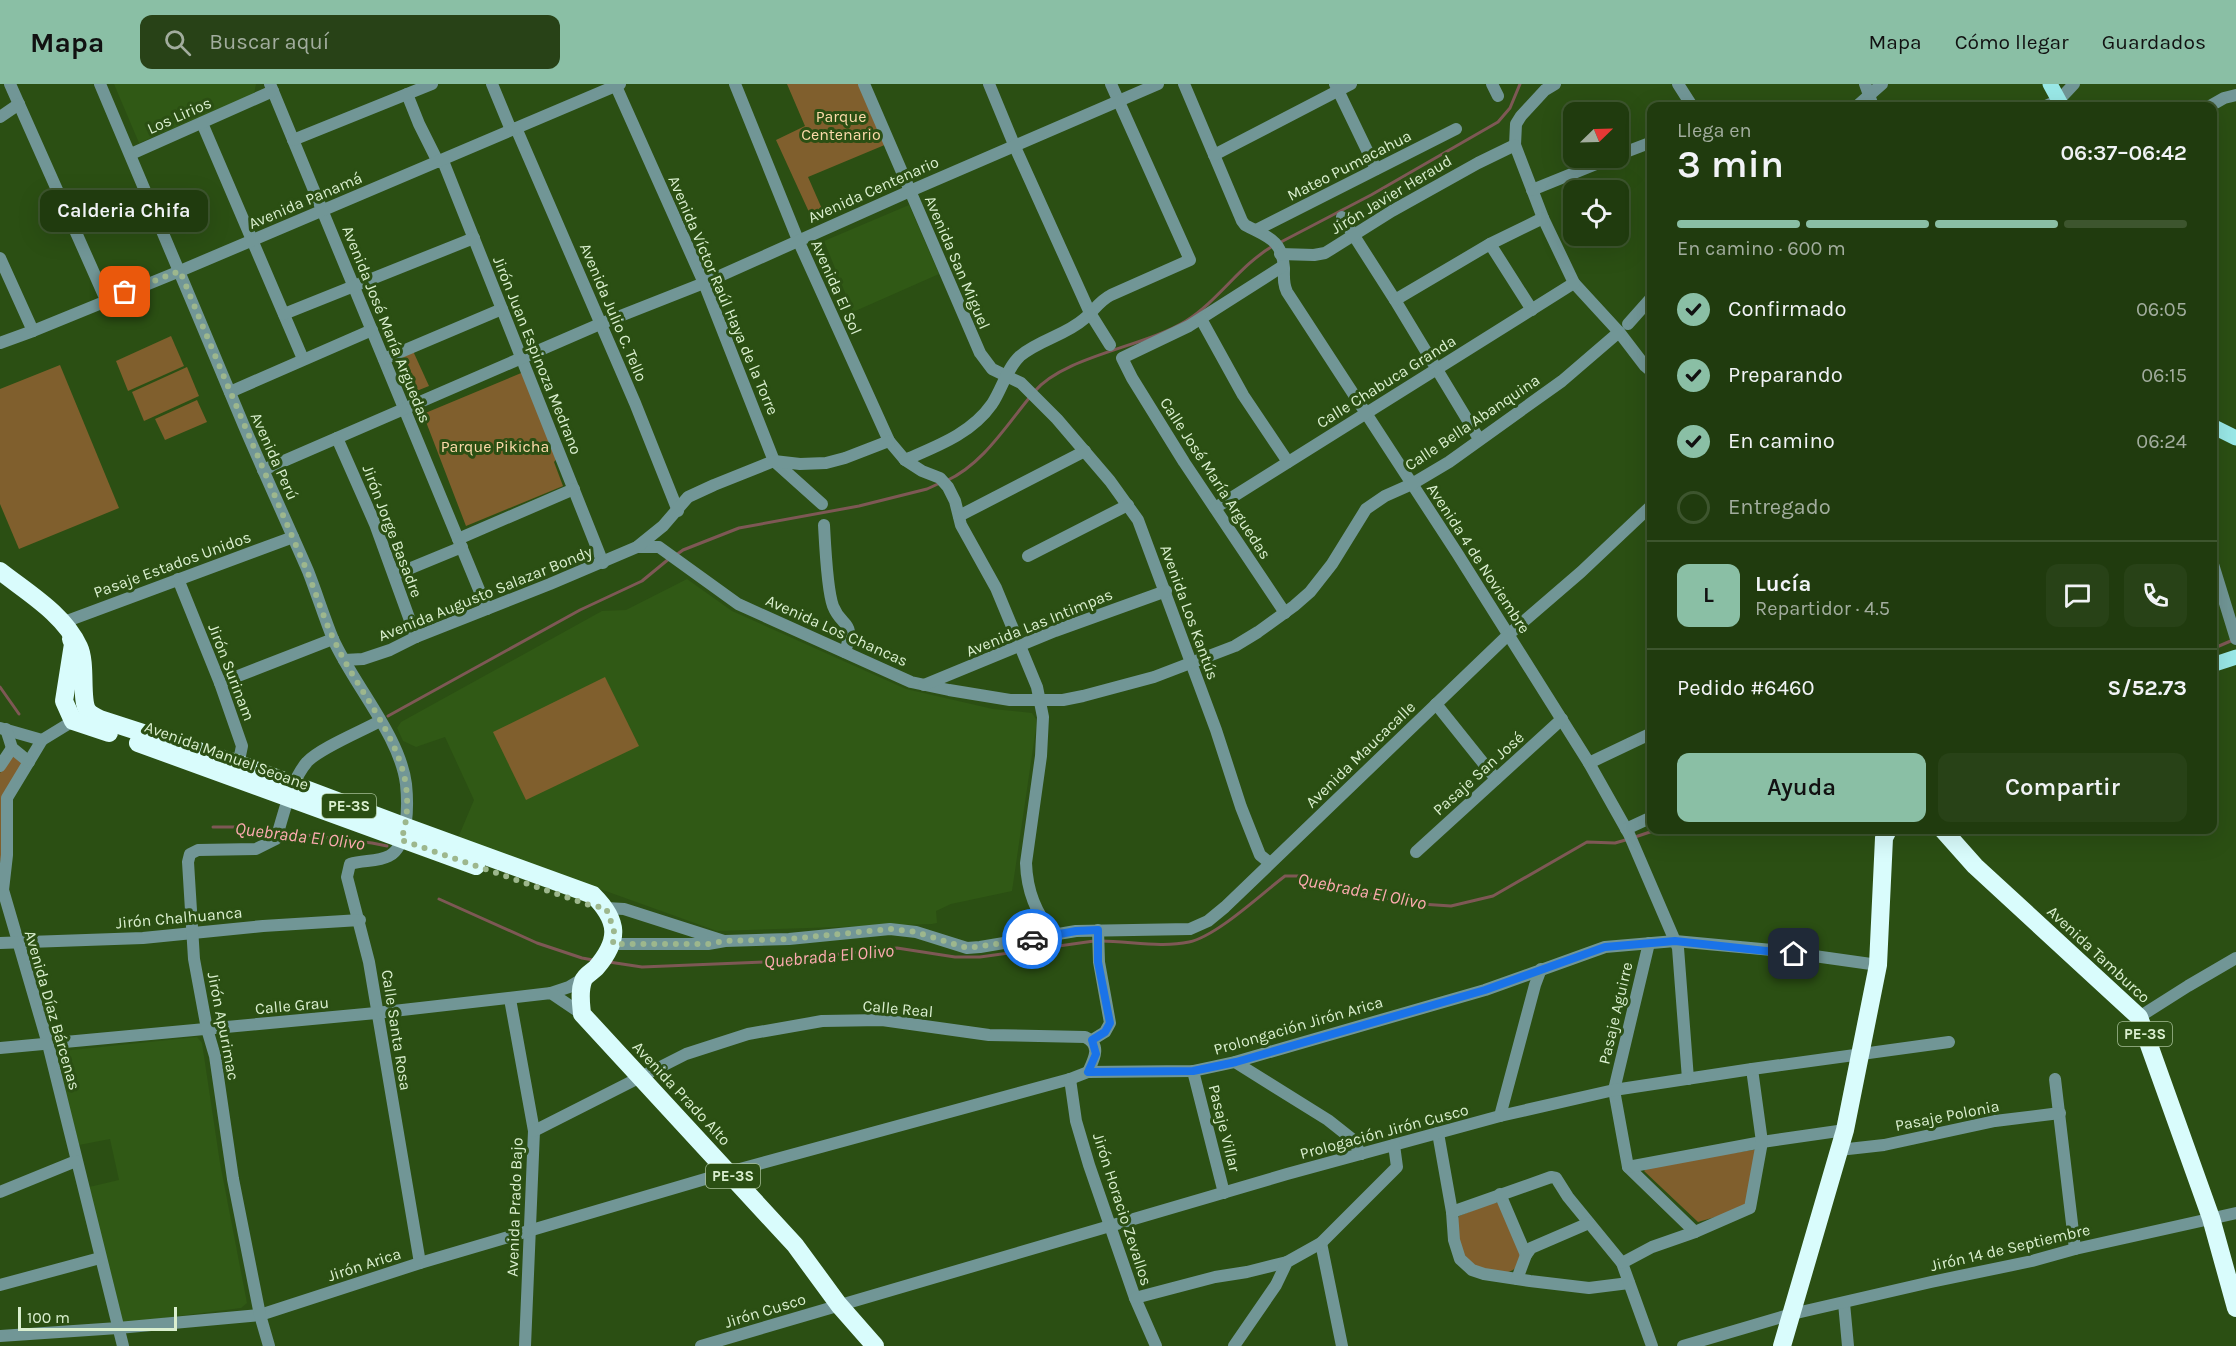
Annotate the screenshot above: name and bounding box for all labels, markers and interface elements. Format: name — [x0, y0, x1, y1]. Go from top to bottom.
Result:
search box — [140, 15, 560, 69]
text: Mapa — [30, 26, 104, 59]
icon: search — [161, 26, 194, 59]
text: Buscar aquí — [209, 29, 329, 55]
text: Mapa — [1868, 30, 1922, 54]
text: Cómo llegar — [1955, 30, 2069, 54]
text: Guardados — [2102, 30, 2206, 54]
street label: Los Lirios — [144, 93, 214, 138]
north arrow — [1563, 102, 1629, 168]
map controls — [1563, 102, 1629, 246]
park label: Parque Centenario — [801, 107, 881, 144]
text: Llega en — [1677, 119, 1752, 142]
street label: Mateo Pumacahua — [1284, 126, 1414, 205]
text: 06:37–06:42 — [2060, 140, 2187, 166]
text: 3 min — [1677, 141, 1784, 187]
street label: Jirón Javier Heraud — [1327, 151, 1455, 238]
street label: Avenida Centenario — [805, 152, 942, 227]
street label: Avenida Panamá — [246, 168, 365, 233]
street label: Avenida Víctor Raúl Haya de la Torre — [664, 173, 783, 418]
button: locate — [1563, 180, 1629, 246]
callout: Calderia Chifa — [41, 190, 209, 232]
street label: Avenida San Miguel — [921, 193, 994, 332]
text: Calderia Chifa — [57, 199, 191, 222]
street label: Avenida José María Arguedas — [338, 223, 435, 426]
street label: Avenida El Sol — [807, 237, 866, 338]
text: En camino · 600 m — [1677, 237, 1846, 260]
street label: Avenida Julio C. Tello — [576, 240, 651, 384]
street label: Jirón Juan Espinoza Medrano — [489, 253, 586, 457]
pin — [99, 266, 150, 317]
icon: bag — [108, 275, 141, 308]
icon: check — [1677, 293, 1710, 326]
text: Confirmado — [1728, 296, 1847, 322]
text: 06:05 — [2136, 298, 2187, 321]
street label: Calle Chabuca Granda — [1313, 331, 1459, 432]
icon: check — [1677, 359, 1710, 392]
text: Preparando — [1728, 362, 1843, 388]
text: 06:15 — [2141, 364, 2187, 387]
street label: Calle Bella Abanquina — [1401, 370, 1543, 475]
street label: Calle José María Arguedas — [1156, 394, 1275, 563]
street label: Avenida Perú — [247, 409, 302, 503]
icon: check — [1677, 425, 1710, 458]
text: En camino — [1728, 428, 1835, 454]
text: 06:24 — [2136, 430, 2187, 453]
park label: Parque Pikicha — [441, 437, 549, 456]
street label: Jirón Jorge Basadre — [359, 462, 427, 600]
street label: Avenida 4 de Noviembre — [1423, 480, 1534, 637]
text: Entregado — [1728, 494, 1831, 520]
street label: Pasaje Estados Unidos — [91, 527, 253, 602]
street label: Avenida Augusto Salazar Bondy — [375, 542, 596, 645]
street label: Avenida Los Kantús — [1156, 542, 1223, 682]
button: chat — [2046, 564, 2109, 627]
button: phone — [2124, 564, 2187, 627]
text: Lucía — [1755, 571, 1811, 597]
text: L — [1703, 582, 1714, 608]
street label: Avenida Las Intimpas — [963, 584, 1115, 661]
street label: Avenida Los Chancas — [763, 591, 911, 670]
text: Repartidor · 4.5 — [1755, 597, 1890, 620]
street label: Jirón Surinam — [204, 621, 259, 723]
text: Pedido #6460 — [1677, 675, 1815, 701]
text: S/52.73 — [2107, 675, 2187, 701]
street label: Avenida Maucacalle — [1302, 697, 1419, 812]
street label: Avenida Manuel Seoane — [142, 717, 311, 794]
street label: Pasaje San José — [1429, 728, 1528, 819]
button: Ayuda — [1677, 753, 1926, 822]
button: Compartir — [1938, 753, 2187, 822]
road number: PE-3S — [322, 794, 376, 818]
water label: Quebrada El Olivo — [234, 817, 366, 855]
water label: Quebrada El Olivo — [1296, 868, 1428, 914]
street label: Avenida Tamburco — [2043, 902, 2154, 1007]
street label: Jirón Chalhuanca — [115, 903, 243, 932]
courier — [1002, 909, 1062, 969]
icon: car — [1016, 923, 1049, 956]
street label: Avenida Díaz Bárcenas — [21, 928, 84, 1092]
pin — [1768, 928, 1819, 979]
icon: home — [1777, 937, 1810, 970]
water label: Quebrada El Olivo — [763, 939, 895, 973]
street label: Pasaje Aguirre — [1594, 960, 1636, 1066]
street label: Calle Santa Rosa — [378, 968, 415, 1092]
street label: Jirón Apurimac — [204, 970, 243, 1082]
street label: Prolongación Jirón Arica — [1211, 992, 1385, 1059]
street label: Calle Grau — [254, 993, 330, 1018]
street label: Calle Real — [862, 996, 934, 1021]
road number: PE-3S — [2118, 1022, 2172, 1046]
street label: Avenida Prado Alto — [628, 1037, 735, 1149]
street label: Pasaje Villar — [1205, 1083, 1245, 1174]
street label: Pasaje Polonia — [1893, 1096, 2001, 1135]
street label: Prologación Jirón Cusco — [1298, 1100, 1471, 1163]
street label: Jirón Horacio Zevallos — [1089, 1130, 1156, 1288]
street label: Avenida Prado Bajo — [503, 1137, 526, 1277]
road number: PE-3S — [706, 1164, 760, 1188]
street label: Jirón 14 de Septiembre — [1928, 1220, 2092, 1275]
street label: Jirón Arica — [325, 1244, 403, 1285]
street label: Jirón Cusco — [722, 1289, 808, 1332]
scale bar — [18, 1304, 177, 1332]
text: 100 m — [27, 1308, 70, 1327]

